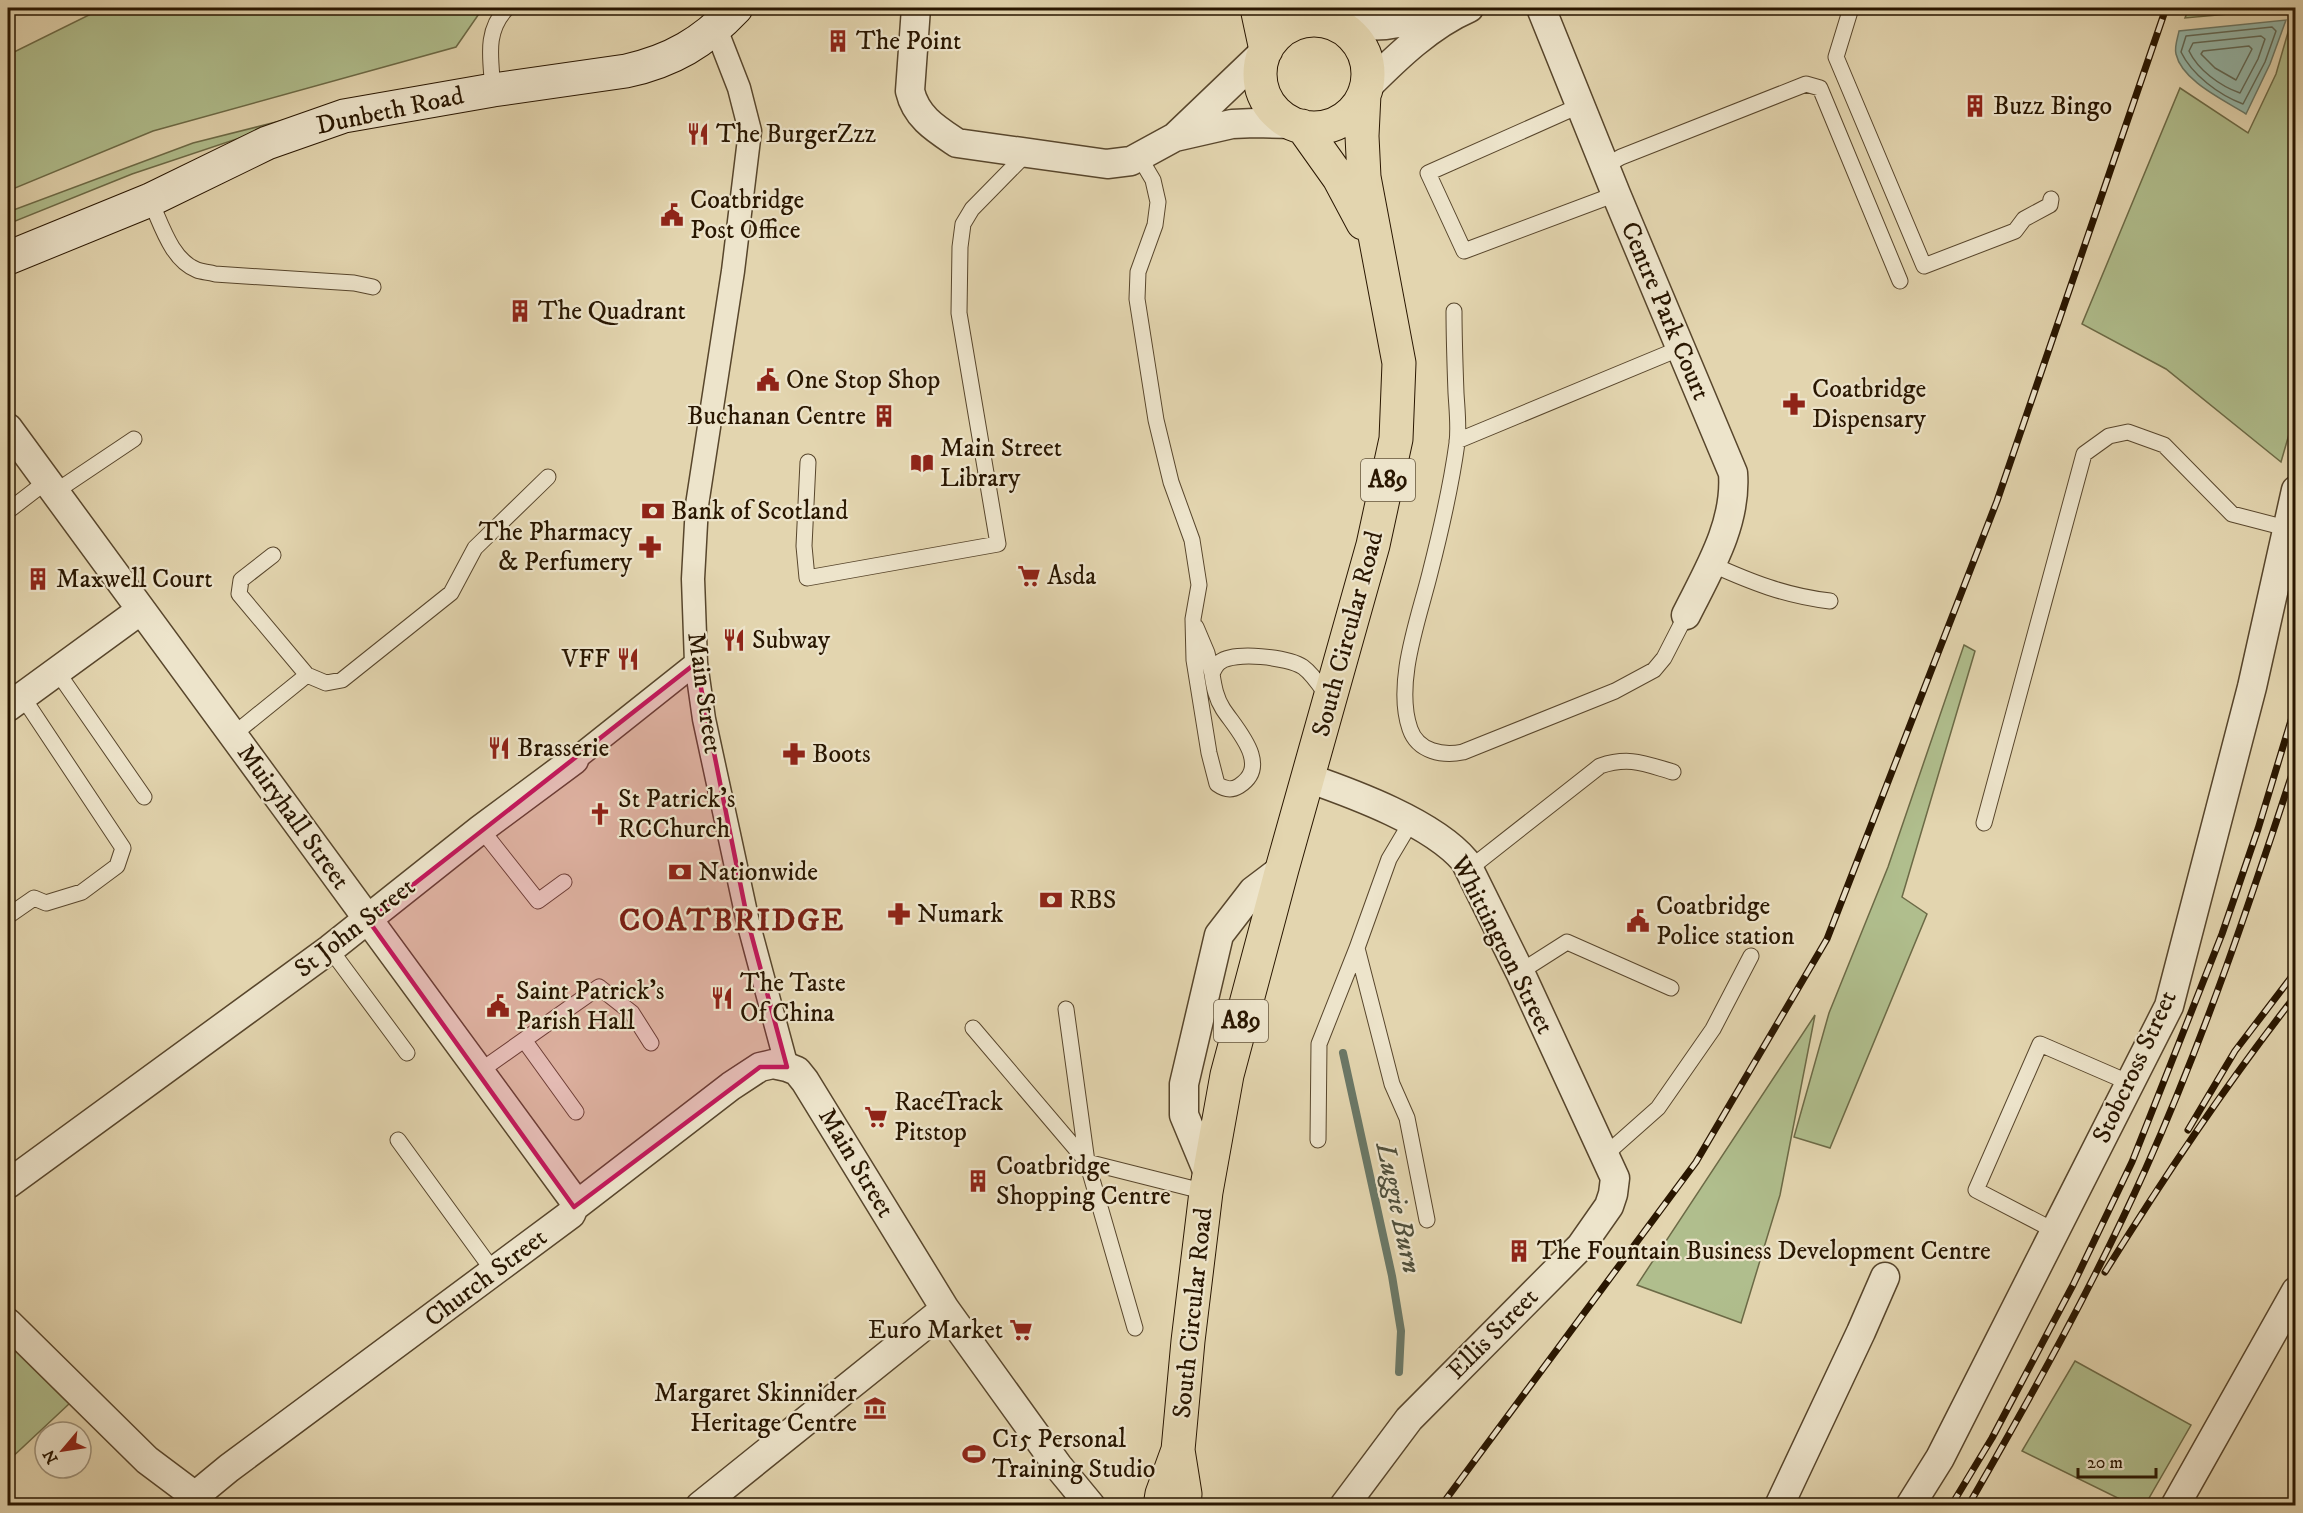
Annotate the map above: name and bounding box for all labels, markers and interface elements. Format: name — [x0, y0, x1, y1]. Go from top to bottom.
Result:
place label: The Point — [856, 25, 961, 58]
building icon: The Point — [825, 28, 851, 54]
street label: Dunbeth Road — [313, 79, 467, 143]
place label: Buzz Bingo — [1993, 90, 2112, 123]
building icon: Buzz Bingo — [1962, 93, 1988, 119]
place label: The BurgerZzz — [716, 118, 876, 151]
restaurant icon: The BurgerZzz — [685, 121, 711, 147]
place label: Coatbridge Post Office — [690, 184, 804, 247]
public building icon: Coatbridge Post Office — [659, 202, 685, 228]
street label: Centre Park Court — [1613, 217, 1717, 405]
place label: The Quadrant — [538, 295, 686, 328]
building icon: The Quadrant — [507, 298, 533, 324]
place label: One Stop Shop — [786, 364, 940, 397]
public building icon: One Stop Shop — [755, 367, 781, 393]
place label: Coatbridge Dispensary — [1812, 373, 1927, 436]
pharmacy icon: Coatbridge Dispensary — [1781, 391, 1807, 417]
place label: Buchanan Centre — [687, 400, 866, 433]
building icon: Buchanan Centre — [871, 403, 897, 429]
place label: Main Street Library — [940, 432, 1062, 495]
library icon: Main Street Library — [909, 450, 935, 476]
road number: A89 — [1361, 459, 1415, 501]
place label: Bank of Scotland — [671, 495, 848, 528]
bank icon: Bank of Scotland — [640, 498, 666, 524]
place label: The Pharmacy & Perfumery — [479, 516, 633, 579]
street label: South Circular Road — [1305, 528, 1391, 740]
pharmacy icon: The Pharmacy & Perfumery — [637, 534, 663, 560]
place label: Asda — [1047, 560, 1096, 593]
place label: Maxwell Court — [56, 563, 213, 596]
supermarket icon: Asda — [1016, 563, 1042, 589]
building icon: Maxwell Court — [25, 566, 51, 592]
place label: Subway — [752, 624, 831, 657]
restaurant icon: Subway — [721, 627, 747, 653]
street label: Main Street — [679, 630, 729, 756]
place label: VFF — [561, 643, 610, 676]
restaurant icon: VFF — [615, 646, 641, 672]
place label: Brasserie — [517, 732, 609, 765]
restaurant icon: Brasserie — [486, 735, 512, 761]
street label: Muiryhall Street — [229, 738, 357, 896]
place label: Boots — [812, 738, 871, 771]
pharmacy icon: Boots — [781, 741, 807, 767]
place label: St Patrick's RCChurch — [618, 783, 735, 846]
church icon: St Patrick's RCChurch — [587, 801, 613, 827]
street label: Whittington Street — [1442, 849, 1561, 1040]
place label: Nationwide — [698, 856, 818, 889]
bank icon: Nationwide — [667, 859, 693, 885]
street label: St John Street — [288, 871, 422, 985]
place label: RBS — [1069, 884, 1116, 917]
bank icon: RBS — [1038, 887, 1064, 913]
place label: Coatbridge Police station — [1656, 890, 1795, 953]
place label: Numark — [917, 898, 1003, 931]
district label: COATBRIDGE — [619, 901, 845, 941]
pharmacy icon: Numark — [886, 901, 912, 927]
public building icon: Coatbridge Police station — [1625, 908, 1651, 934]
place label: The Taste Of China — [740, 967, 846, 1030]
place label: Saint Patrick's Parish Hall — [516, 975, 665, 1038]
restaurant icon: The Taste Of China — [709, 985, 735, 1011]
street label: Stobcross Street — [2085, 985, 2185, 1149]
public building icon: Saint Patrick's Parish Hall — [485, 993, 511, 1019]
road number: A89 — [1214, 1000, 1268, 1042]
place label: RaceTrack Pitstop — [894, 1086, 1003, 1149]
street label: Main Street — [810, 1102, 902, 1224]
supermarket icon: RaceTrack Pitstop — [863, 1104, 889, 1130]
water label: Luggie Burn — [1367, 1138, 1428, 1277]
place label: Coatbridge Shopping Centre — [996, 1150, 1171, 1213]
building icon: Coatbridge Shopping Centre — [965, 1168, 991, 1194]
street label: South Circular Road — [1166, 1206, 1220, 1420]
street label: Church Street — [418, 1221, 554, 1335]
place label: The Fountain Business Development Centre — [1537, 1235, 1991, 1268]
building icon: The Fountain Business Development Centre — [1506, 1238, 1532, 1264]
street label: Ellis Street — [1440, 1281, 1546, 1387]
place label: Euro Market — [868, 1314, 1003, 1347]
supermarket icon: Euro Market — [1008, 1317, 1034, 1343]
place label: Margaret Skinnider Heritage Centre — [654, 1377, 857, 1440]
museum icon: Margaret Skinnider Heritage Centre — [862, 1395, 888, 1421]
north arrow — [33, 1420, 93, 1480]
place label: C15 Personal Training Studio — [992, 1423, 1155, 1486]
sports icon: C15 Personal Training Studio — [961, 1441, 987, 1467]
scale bar — [2078, 1441, 2156, 1479]
text: N — [39, 1446, 63, 1467]
text: 20 m — [2087, 1452, 2123, 1474]

